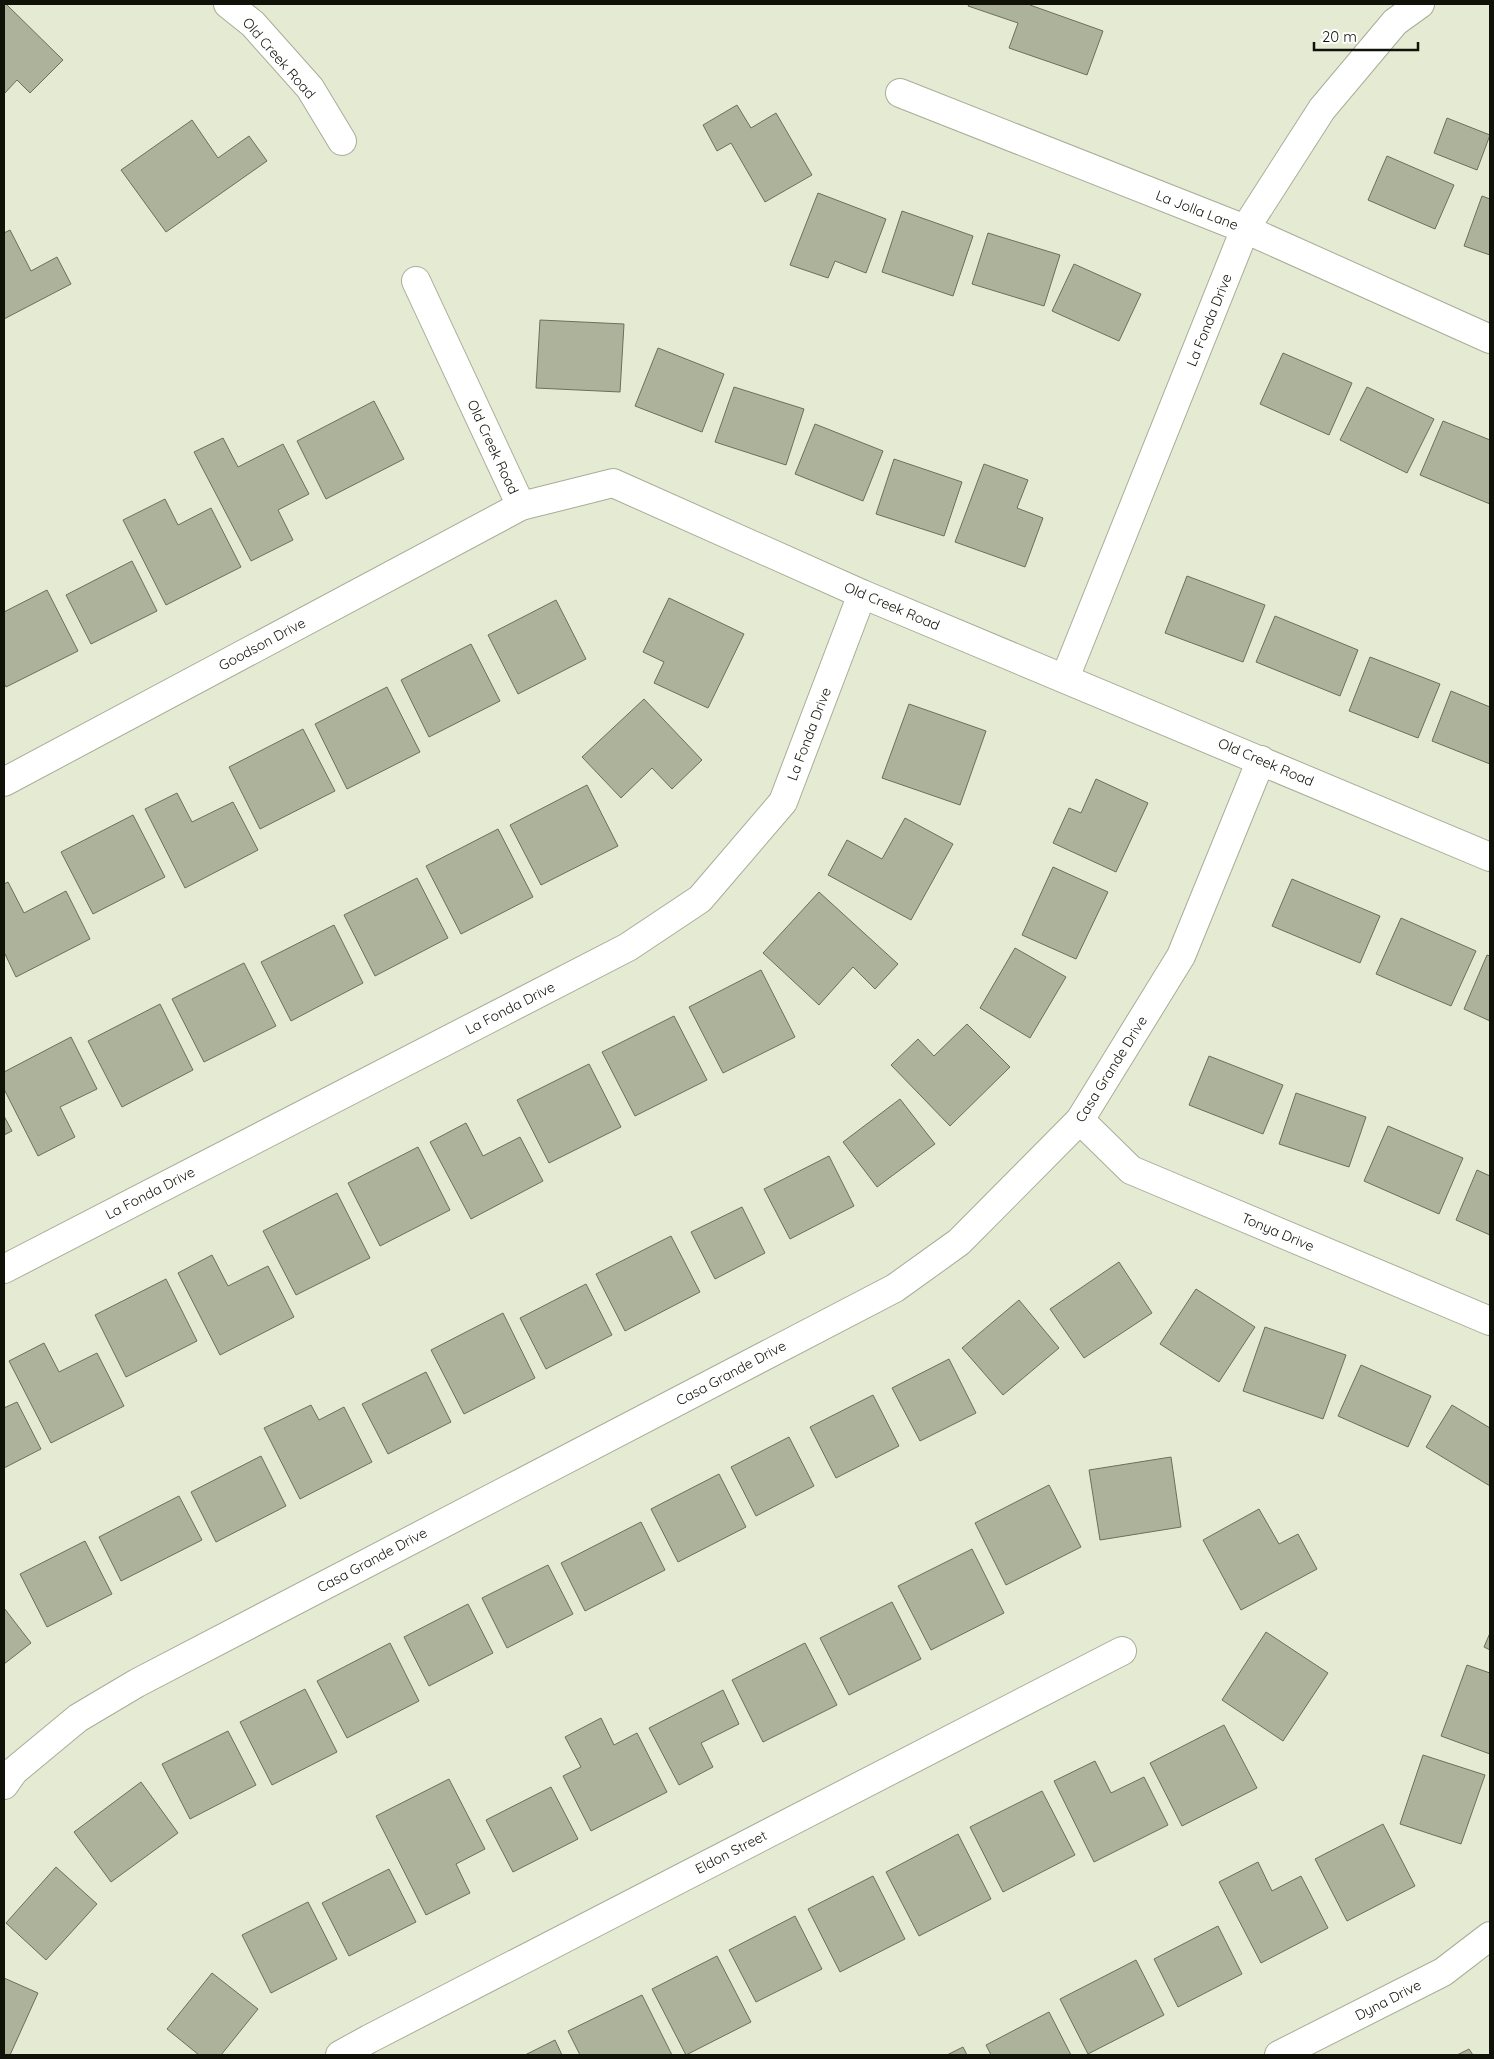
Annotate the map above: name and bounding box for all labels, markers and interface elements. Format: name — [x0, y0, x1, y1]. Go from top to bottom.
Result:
street label: Old Creek Road — [239, 14, 319, 102]
scale bar — [1314, 20, 1418, 52]
text: 20 m — [1322, 27, 1357, 46]
street label: La Jolla Lane — [1153, 186, 1241, 234]
street label: La Fonda Drive — [1182, 271, 1236, 369]
street label: Old Creek Road — [463, 397, 523, 497]
street label: Old Creek Road — [841, 578, 943, 634]
street label: Goodson Drive — [215, 614, 309, 674]
street label: La Fonda Drive — [783, 685, 835, 783]
street label: Old Creek Road — [1215, 734, 1317, 790]
street label: La Fonda Drive — [462, 978, 558, 1038]
street label: Casa Grande Drive — [1071, 1012, 1151, 1126]
street label: La Fonda Drive — [102, 1163, 198, 1223]
street label: Tonya Drive — [1239, 1209, 1317, 1255]
street label: Casa Grande Drive — [673, 1336, 789, 1410]
street label: Casa Grande Drive — [314, 1523, 430, 1597]
street label: Eldon Street — [692, 1826, 770, 1878]
street label: Dyna Drive — [1352, 1976, 1424, 2024]

